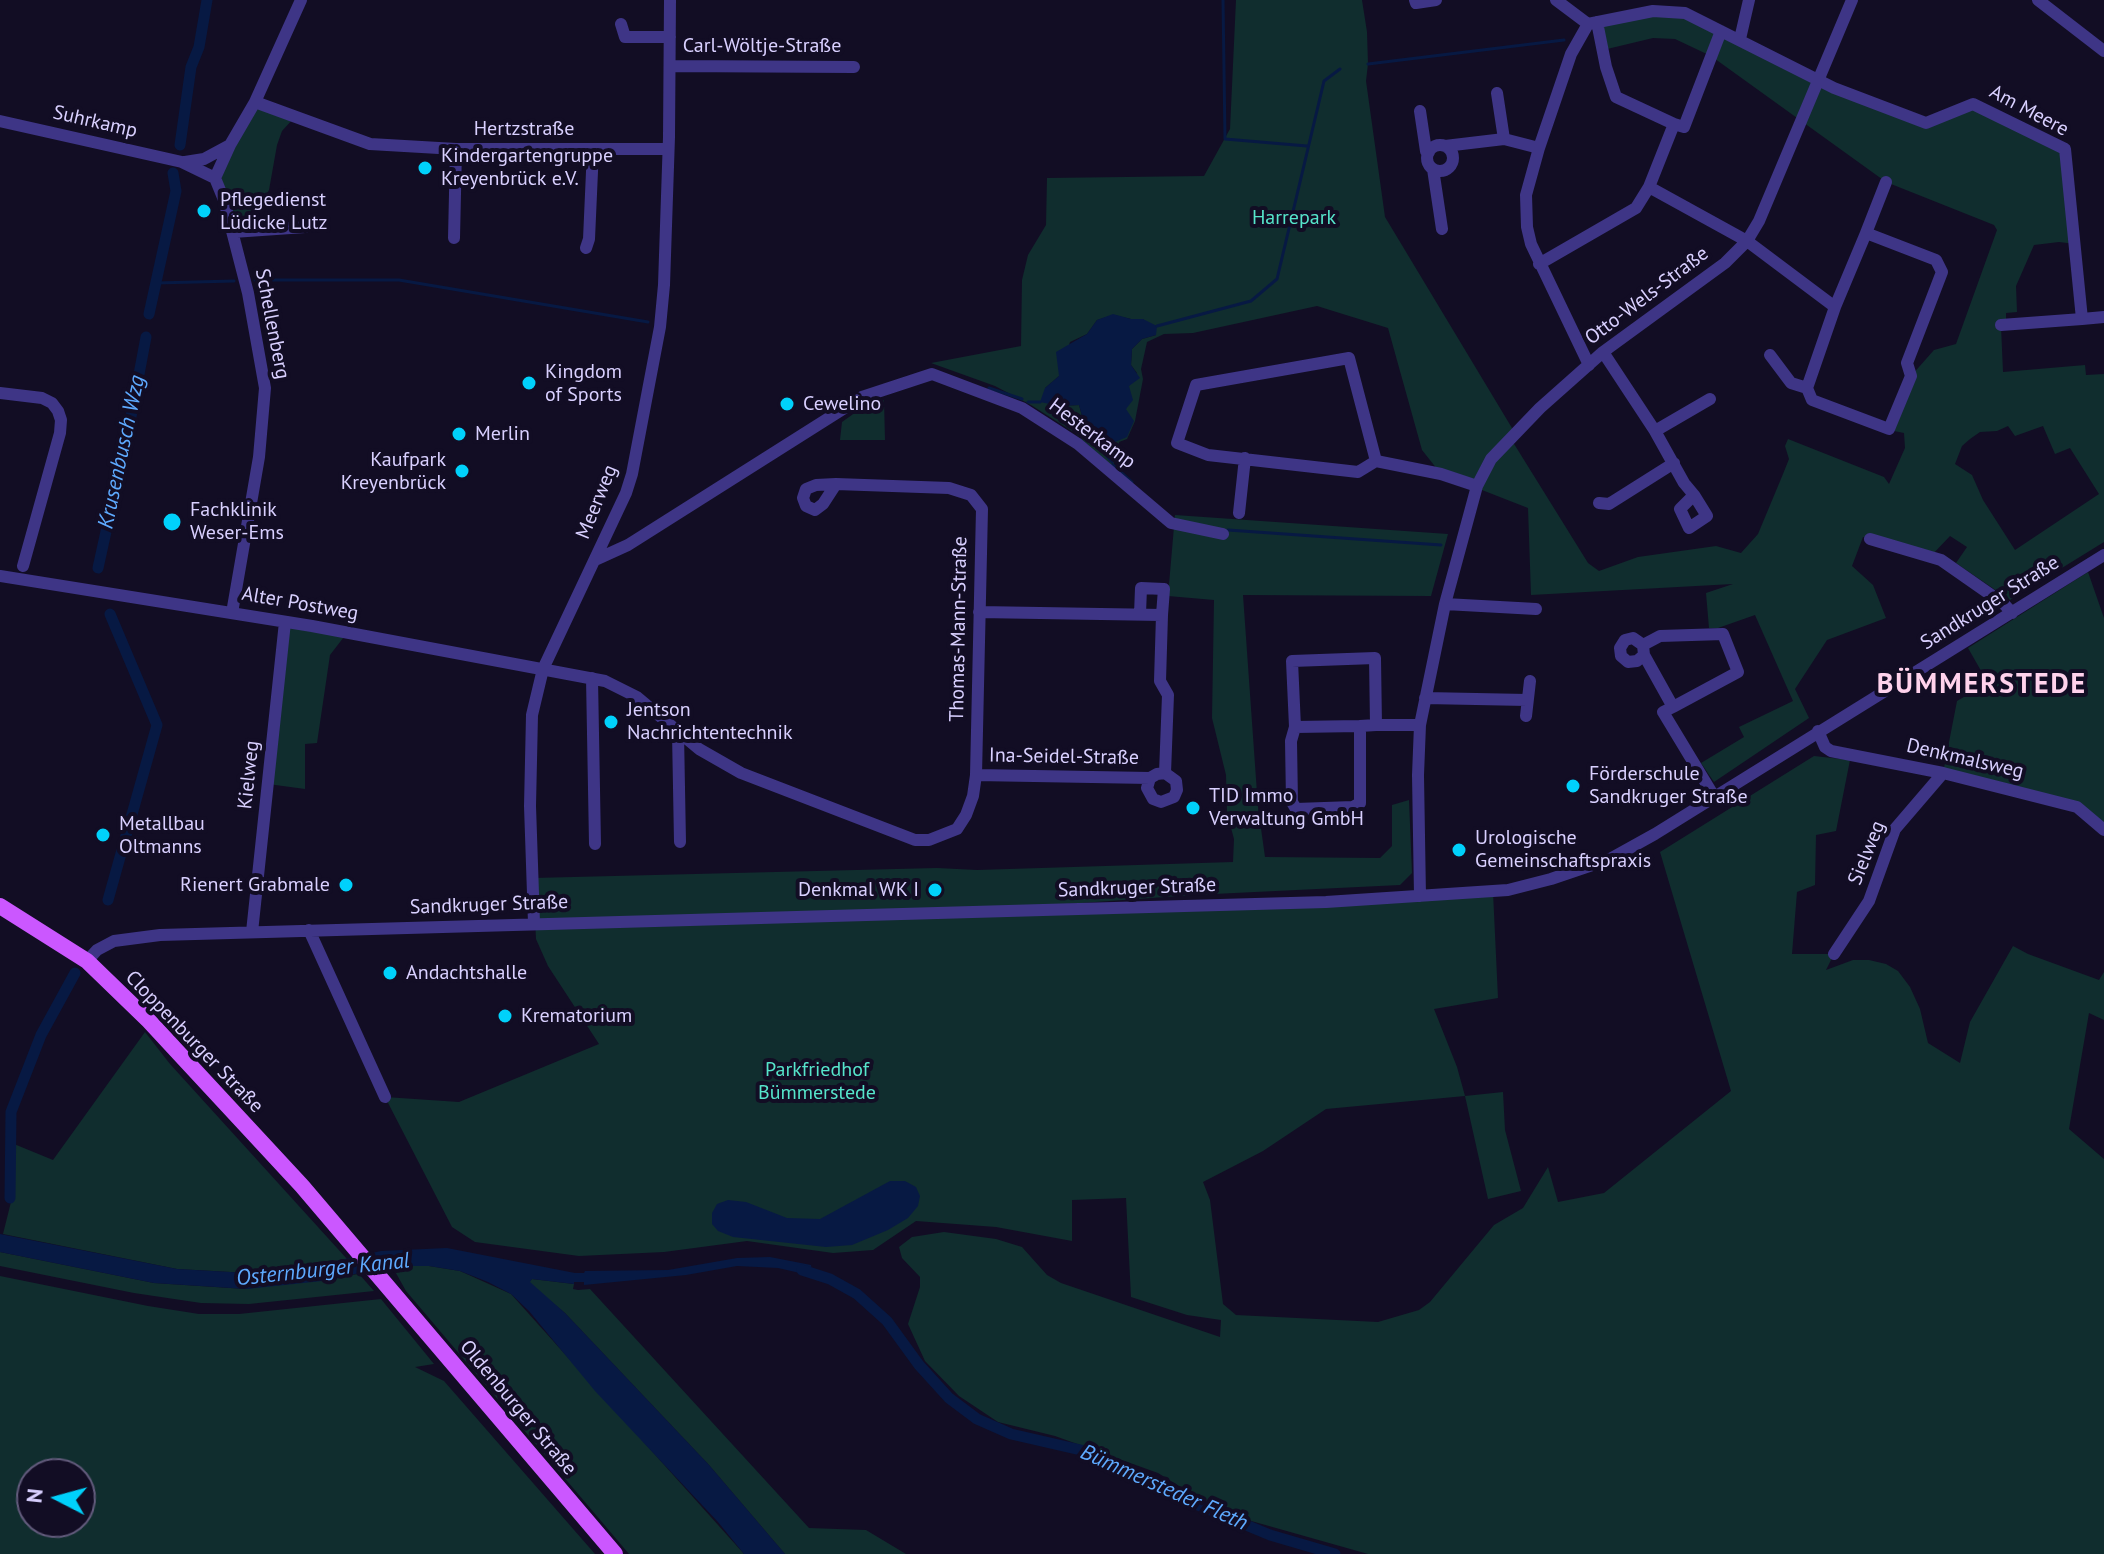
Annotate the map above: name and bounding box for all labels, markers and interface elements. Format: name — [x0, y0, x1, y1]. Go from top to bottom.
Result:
street label: Carl-Wöltje-Straße — [683, 34, 841, 58]
street label: Am Meere — [1985, 80, 2073, 142]
street label: Suhrkamp — [51, 101, 139, 143]
street label: Hertzstraße — [474, 117, 574, 141]
place label: Kindergartengruppe Kreyenbrück e.V. — [441, 144, 613, 191]
marker: Kindergartengruppe Kreyenbrück e.V. — [416, 159, 434, 177]
place label: Pflegedienst Lüdicke Lutz — [220, 188, 328, 235]
marker: Pflegedienst Lüdicke Lutz — [195, 202, 213, 220]
park label: Harrepark — [1252, 206, 1336, 230]
street label: Otto-Wels-Straße — [1581, 242, 1713, 350]
street label: Schellenberg — [250, 267, 294, 381]
place label: Kingdom of Sports — [545, 360, 622, 407]
water label: Krusenbusch Wzg — [93, 373, 151, 531]
marker: Kingdom of Sports — [520, 374, 538, 392]
place label: Cewelino — [803, 392, 881, 416]
street label: Hesterkamp — [1044, 394, 1140, 474]
marker: Cewelino — [778, 395, 796, 413]
place label: Merlin — [475, 422, 530, 446]
marker: Merlin — [450, 425, 468, 443]
place label: Kaufpark Kreyenbrück — [341, 448, 446, 495]
street label: Meerweg — [571, 461, 623, 543]
marker: Kaufpark Kreyenbrück — [453, 462, 471, 480]
place label: Fachklinik Weser-Ems — [190, 498, 284, 545]
marker: Fachklinik Weser-Ems — [161, 511, 183, 533]
street label: Thomas-Mann-Straße — [945, 536, 973, 722]
street label: Sandkruger Straße — [1916, 551, 2064, 655]
street label: Alter Postweg — [240, 582, 360, 626]
district label: BÜMMERSTEDE — [1877, 668, 2087, 702]
place label: Jentson Nachrichtentechnik — [627, 698, 792, 745]
marker: Jentson Nachrichtentechnik — [602, 713, 620, 731]
street label: Denkmalsweg — [1904, 734, 2026, 784]
street label: Kielweg — [233, 740, 265, 810]
street label: Ina-Seidel-Straße — [989, 744, 1139, 770]
place label: Förderschule Sandkruger Straße — [1589, 762, 1748, 809]
marker: Förderschule Sandkruger Straße — [1564, 777, 1582, 795]
place label: TID Immo Verwaltung GmbH — [1209, 784, 1364, 831]
marker: TID Immo Verwaltung GmbH — [1184, 799, 1202, 817]
place label: Metallbau Oltmanns — [119, 812, 205, 859]
street label: Sielweg — [1843, 817, 1891, 889]
marker: Metallbau Oltmanns — [94, 826, 112, 844]
place label: Urologische Gemeinschaftspraxis — [1475, 826, 1651, 873]
marker: Urologische Gemeinschaftspraxis — [1450, 841, 1468, 859]
place label: Rienert Grabmale — [180, 873, 330, 897]
street label: Sandkruger Straße — [1057, 873, 1217, 903]
marker: Rienert Grabmale — [337, 876, 355, 894]
place label: Denkmal WK I — [798, 878, 919, 902]
marker: Denkmal WK I — [926, 881, 944, 899]
street label: Sandkruger Straße — [409, 890, 569, 920]
place label: Andachtshalle — [406, 961, 527, 985]
marker: Andachtshalle — [381, 964, 399, 982]
street label: Cloppenburger Straße — [120, 966, 268, 1118]
place label: Krematorium — [521, 1004, 632, 1028]
marker: Krematorium — [496, 1007, 514, 1025]
park label: Parkfriedhof Bümmerstede — [758, 1058, 876, 1105]
water label: Osternburger Kanal — [235, 1248, 411, 1292]
street label: Oldenburger Straße — [455, 1336, 581, 1480]
water label: Bümmersteder Fleth — [1076, 1439, 1252, 1537]
north arrow — [16, 1458, 96, 1538]
text: N — [19, 1487, 49, 1504]

